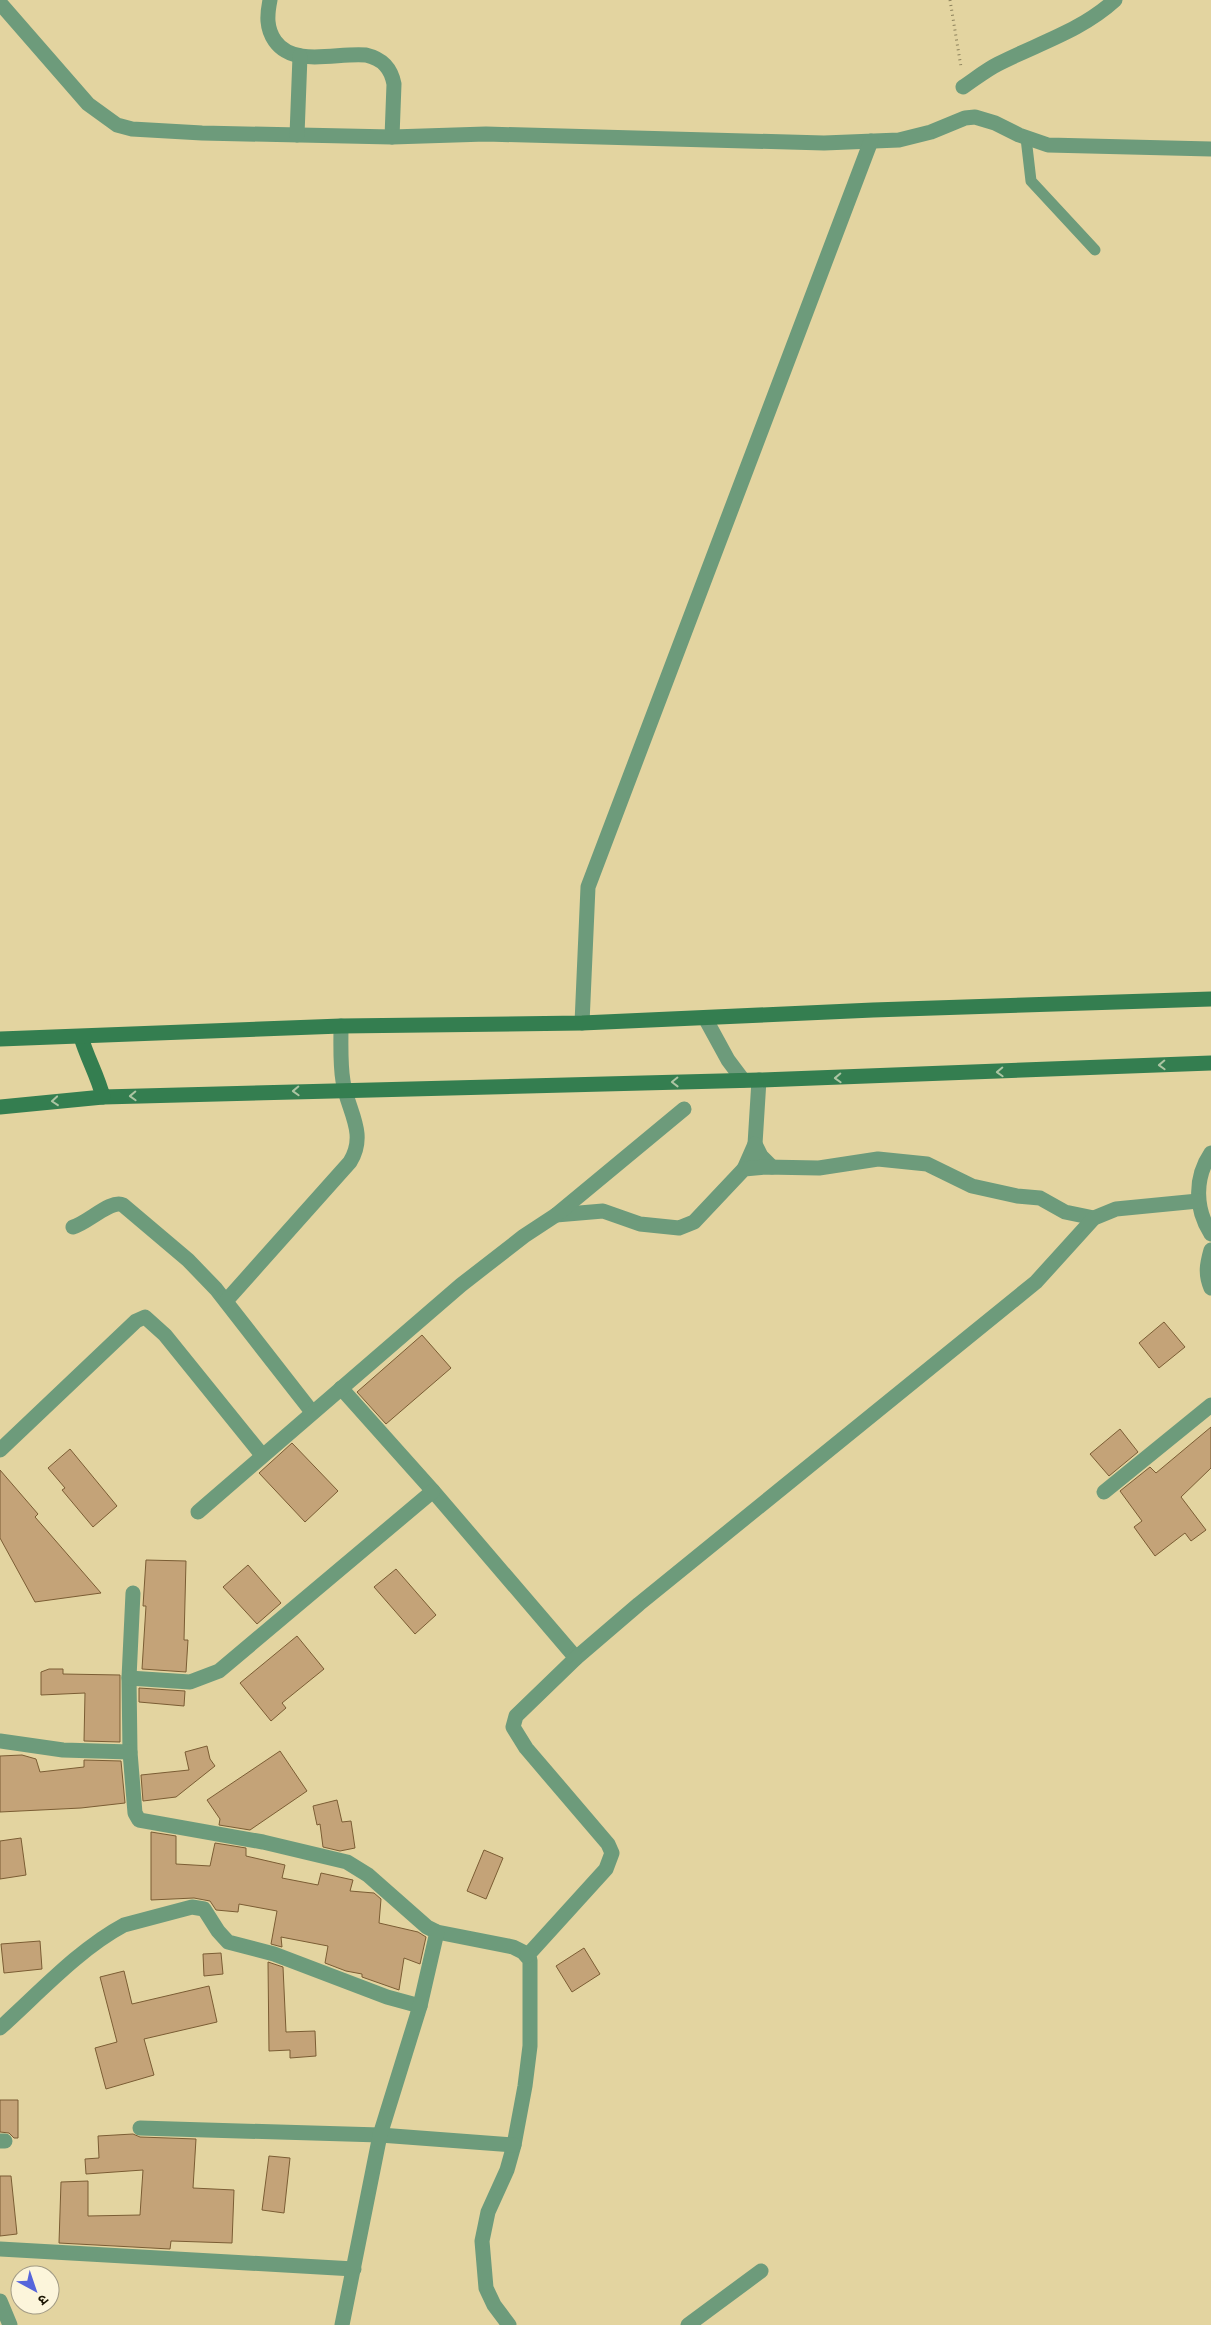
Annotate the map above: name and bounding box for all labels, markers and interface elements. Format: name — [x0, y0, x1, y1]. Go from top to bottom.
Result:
one-way arrow — [1158, 1060, 1166, 1071]
one-way arrow — [996, 1067, 1004, 1078]
one-way arrow — [833, 1072, 841, 1083]
one-way arrow — [671, 1077, 678, 1087]
one-way arrow — [291, 1086, 299, 1096]
one-way arrow — [129, 1091, 136, 1101]
one-way arrow — [50, 1096, 58, 1107]
north arrow — [10, 2265, 60, 2315]
text: उ — [33, 2290, 52, 2310]

